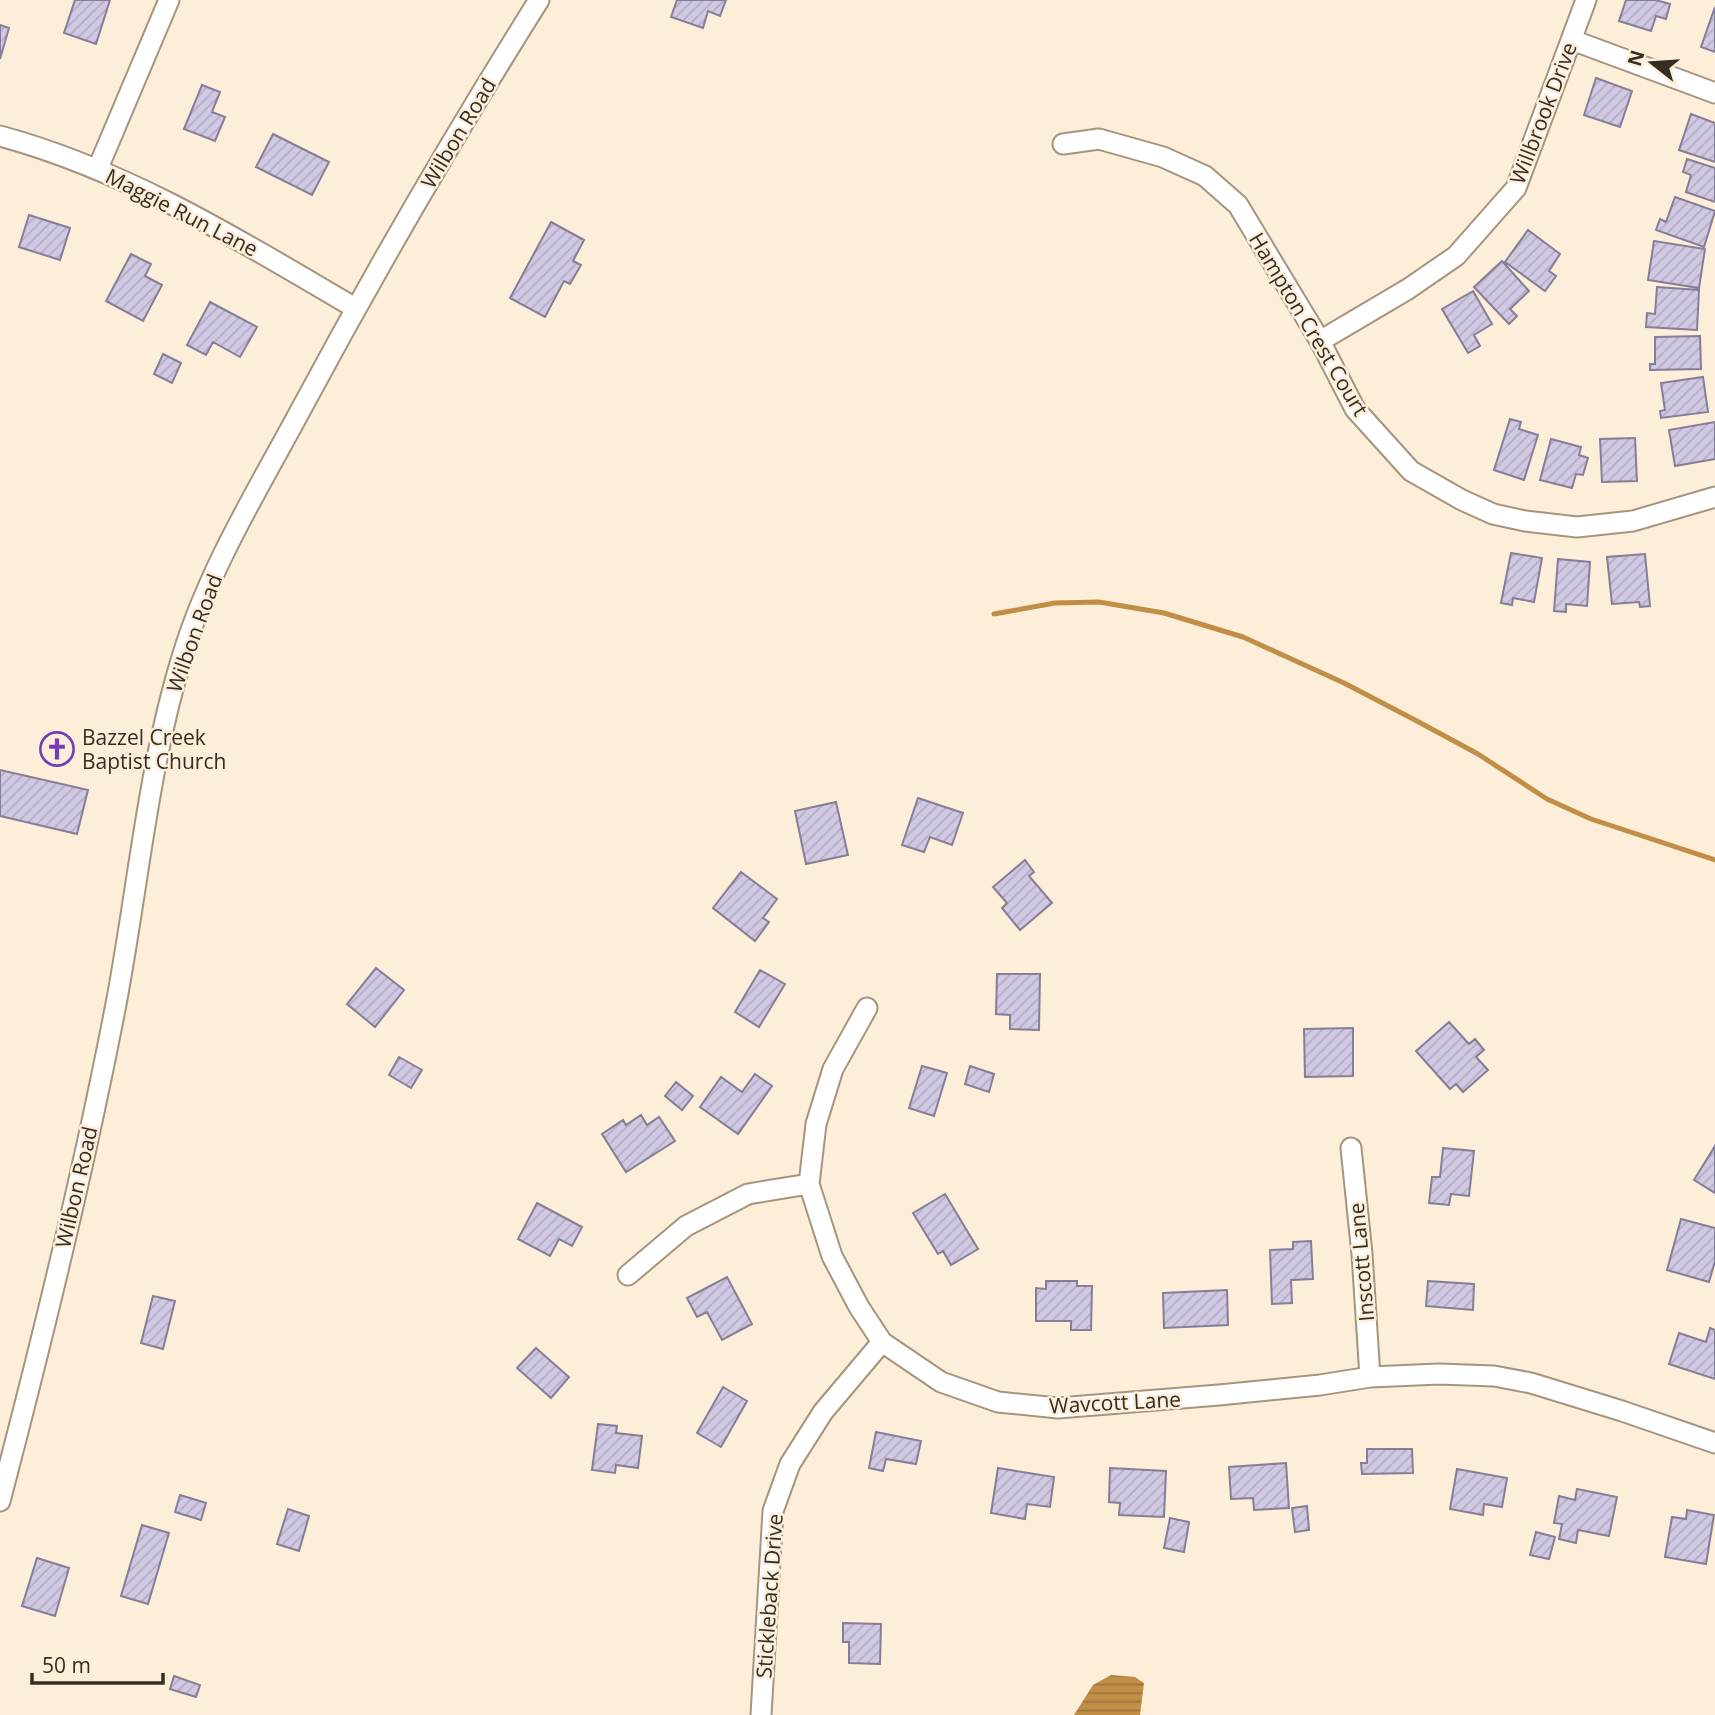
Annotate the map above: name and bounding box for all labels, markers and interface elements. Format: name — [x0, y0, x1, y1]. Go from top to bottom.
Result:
north arrow — [1617, 28, 1687, 98]
street label: Willbrook Drive — [1503, 38, 1583, 188]
text: N — [1621, 47, 1650, 69]
street label: Wilbon Road — [414, 73, 502, 193]
street label: Maggie Run Lane — [101, 162, 263, 262]
street label: Hampton Crest Court — [1243, 227, 1375, 421]
street label: Wilbon Road — [160, 570, 228, 696]
place label: Bazzel Creek Baptist Church — [82, 723, 226, 775]
church icon: Bazzel Creek Baptist Church — [38, 730, 76, 768]
street label: Wilbon Road — [48, 1123, 104, 1251]
street label: Inscott Lane — [1342, 1201, 1380, 1323]
street label: Wavcott Lane — [1048, 1385, 1182, 1419]
street label: Stickleback Drive — [749, 1513, 789, 1679]
scale bar — [32, 1642, 163, 1686]
text: 50 m — [42, 1651, 91, 1679]

